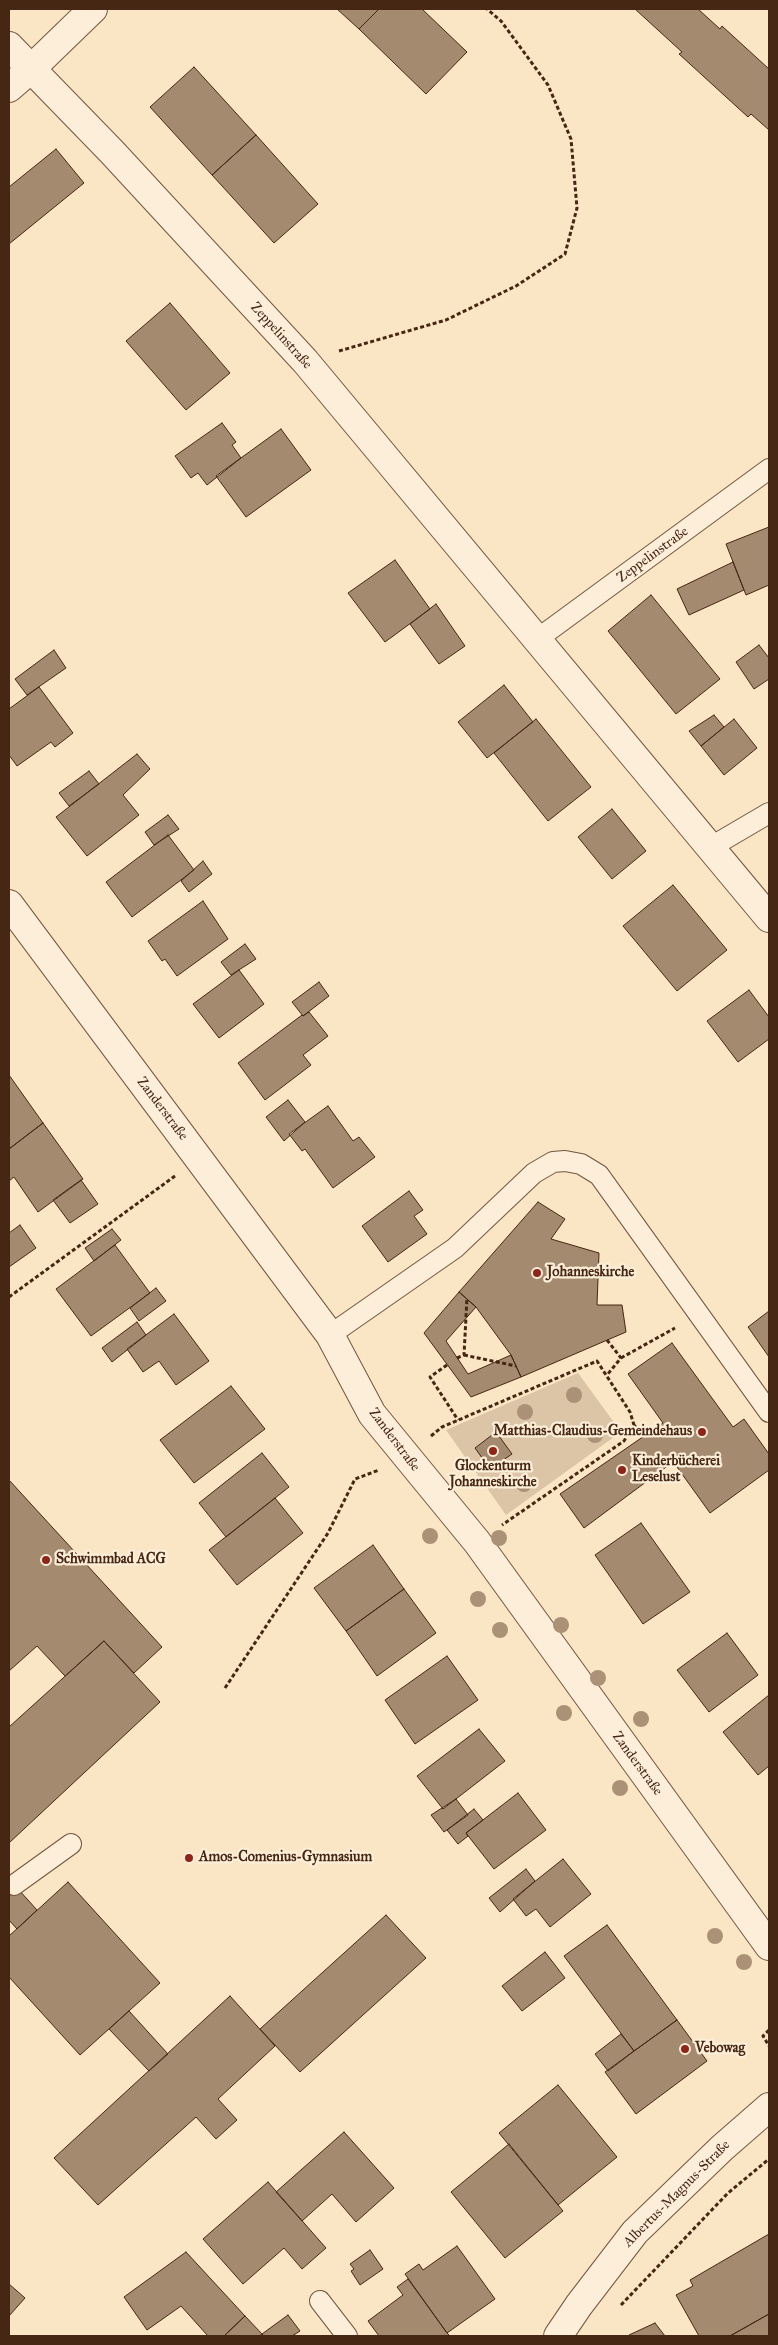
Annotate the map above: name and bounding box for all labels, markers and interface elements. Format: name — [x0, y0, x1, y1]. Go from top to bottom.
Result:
street label: Zeppelinstraße — [247, 299, 315, 373]
street label: Zeppelinstraße — [614, 524, 692, 586]
street label: Zanderstraße — [133, 1074, 191, 1144]
place label: Johanneskirche — [547, 1265, 634, 1281]
marker: Johanneskirche — [531, 1267, 543, 1279]
street label: Zanderstraße — [365, 1405, 423, 1475]
place label: Matthias-Claudius-Gemeindehaus — [493, 1424, 692, 1440]
marker: Matthias-Claudius-Gemeindehaus — [696, 1426, 708, 1438]
marker: Glockenturm Johanneskirche — [487, 1445, 499, 1457]
place label: Kinderbücherei Leselust — [632, 1454, 720, 1486]
place label: Glockenturm Johanneskirche — [449, 1459, 537, 1491]
marker: Kinderbücherei Leselust — [616, 1464, 628, 1476]
place label: Schwimmbad ACG — [56, 1552, 166, 1568]
marker: Schwimmbad ACG — [40, 1554, 52, 1566]
street label: Zanderstraße — [608, 1729, 666, 1799]
place label: Amos-Comenius-Gymnasium — [199, 1850, 372, 1866]
marker: Amos-Comenius-Gymnasium — [183, 1852, 195, 1864]
place label: Vebowag — [695, 2041, 745, 2057]
marker: Vebowag — [679, 2043, 691, 2055]
street label: Albertus-Magnus-Straße — [620, 2137, 734, 2251]

